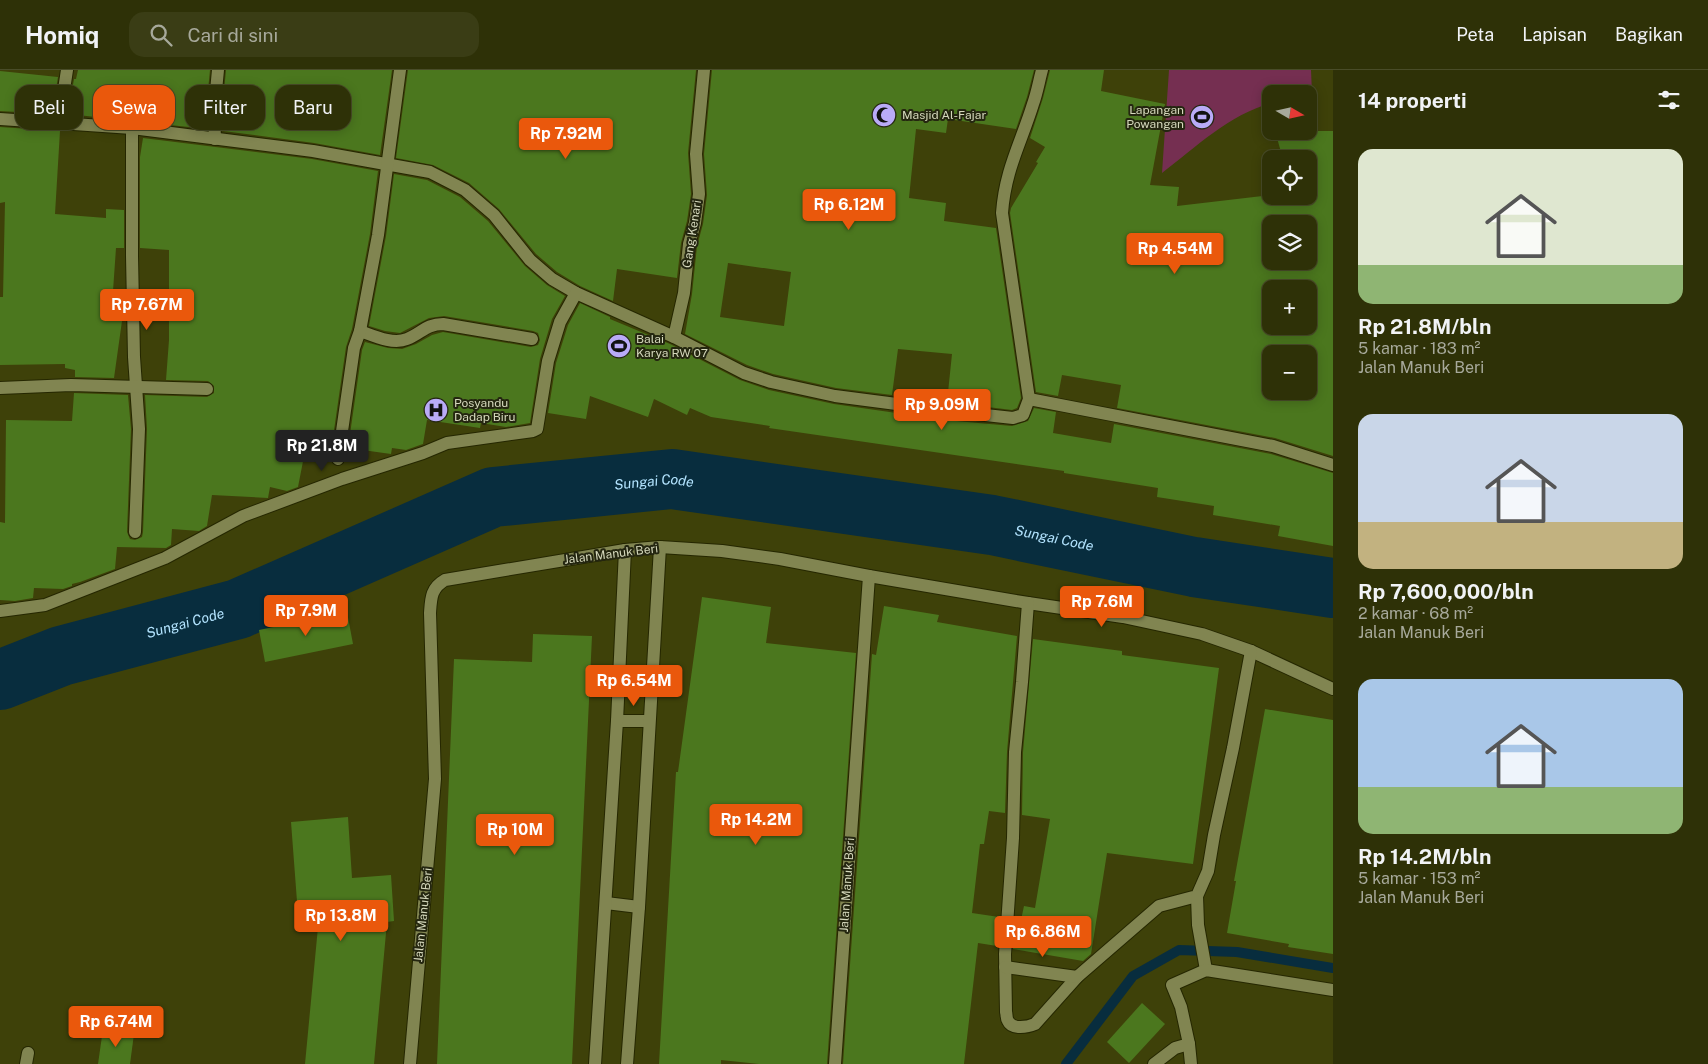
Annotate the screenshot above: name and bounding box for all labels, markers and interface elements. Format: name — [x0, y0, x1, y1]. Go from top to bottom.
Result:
search box — [129, 12, 479, 57]
text: Homiq — [25, 21, 99, 49]
icon: search — [147, 21, 175, 49]
text: Cari di sini — [187, 24, 278, 46]
text: Peta — [1456, 24, 1494, 45]
text: Lapisan — [1522, 24, 1587, 45]
text: Bagikan — [1615, 24, 1683, 45]
chip: Beli — [15, 85, 83, 130]
chip: Sewa — [93, 85, 175, 130]
chip: Filter — [185, 85, 265, 130]
chip: Baru — [275, 85, 351, 130]
north arrow — [1262, 85, 1318, 140]
map controls — [1262, 85, 1317, 400]
icon: filters — [1655, 86, 1683, 114]
text: 14 properti — [1358, 88, 1467, 113]
mosque icon: Masjid Al-Fajar — [871, 102, 897, 128]
place label: Lapangan Powangan — [1126, 103, 1184, 131]
sports icon: Lapangan Powangan — [1189, 104, 1215, 130]
place label: Masjid Al-Fajar — [902, 108, 986, 122]
pin: Rp 7.92M — [514, 118, 618, 160]
text: Rp 7.92M — [530, 124, 602, 143]
button: locate — [1262, 150, 1317, 205]
icon: home — [1476, 181, 1566, 271]
pin: Rp 6.12M — [797, 189, 901, 231]
text: Rp 6.12M — [814, 195, 884, 214]
street label: Gang Kenari — [680, 199, 704, 269]
button: layers — [1262, 215, 1317, 270]
pin: Rp 4.54M — [1123, 232, 1227, 275]
text: Rp 4.54M — [1137, 239, 1213, 258]
button: + — [1262, 280, 1317, 335]
pin: Rp 7.67M — [95, 288, 199, 331]
text: Rp 7.67M — [111, 295, 183, 314]
text: Rp 21.8M/bln — [1358, 314, 1491, 339]
place label: Balai Karya RW 07 — [636, 332, 708, 360]
sports icon: Balai Karya RW 07 — [606, 333, 632, 359]
text: 5 kamar · 183 m² — [1358, 339, 1480, 358]
button: − — [1262, 345, 1317, 400]
text: Jalan Manuk Beri — [1358, 358, 1484, 377]
pin: Rp 9.09M — [890, 388, 994, 431]
text: Rp 9.09M — [905, 395, 979, 414]
place label: Posyandu Dadap Biru — [454, 396, 516, 424]
hospital icon: Posyandu Dadap Biru — [423, 397, 449, 423]
pin: Rp 21.8M — [270, 430, 374, 472]
text: Rp 21.8M — [286, 436, 358, 455]
icon: home — [1476, 446, 1566, 536]
water label: Sungai Code — [613, 471, 695, 493]
water label: Sungai Code — [1013, 522, 1095, 554]
street label: Jalan Manuk Beri — [563, 541, 659, 567]
text: Rp 7,600,000/bln — [1358, 579, 1534, 604]
pin: Rp 7.6M — [1056, 586, 1148, 628]
text: Rp 7.6M — [1071, 592, 1133, 611]
pin: Rp 7.9M — [260, 594, 352, 637]
text: Rp 7.9M — [275, 601, 337, 620]
text: 2 kamar · 68 m² — [1358, 604, 1473, 623]
water label: Sungai Code — [144, 605, 226, 641]
text: Jalan Manuk Beri — [1358, 623, 1484, 642]
pin: Rp 6.54M — [582, 664, 686, 707]
text: Rp 6.54M — [596, 671, 672, 690]
icon: home — [1476, 711, 1566, 801]
pin: Rp 14.2M — [704, 804, 808, 846]
text: Rp 14.2M — [720, 810, 792, 829]
pin: Rp 10M — [474, 814, 556, 856]
text: Rp 10M — [487, 820, 543, 839]
street label: Jalan Manuk Beri — [837, 837, 857, 933]
text: Rp 14.2M/bln — [1358, 844, 1491, 869]
street label: Jalan Manuk Beri — [411, 867, 435, 963]
text: 5 kamar · 153 m² — [1358, 869, 1480, 888]
text: Jalan Manuk Beri — [1358, 888, 1484, 907]
pin: Rp 13.8M — [289, 900, 393, 942]
text: Rp 13.8M — [305, 906, 377, 925]
pin: Rp 6.86M — [991, 916, 1095, 958]
text: Rp 6.86M — [1005, 922, 1081, 941]
pin: Rp 6.74M — [64, 1006, 168, 1048]
text: Rp 6.74M — [80, 1012, 152, 1031]

